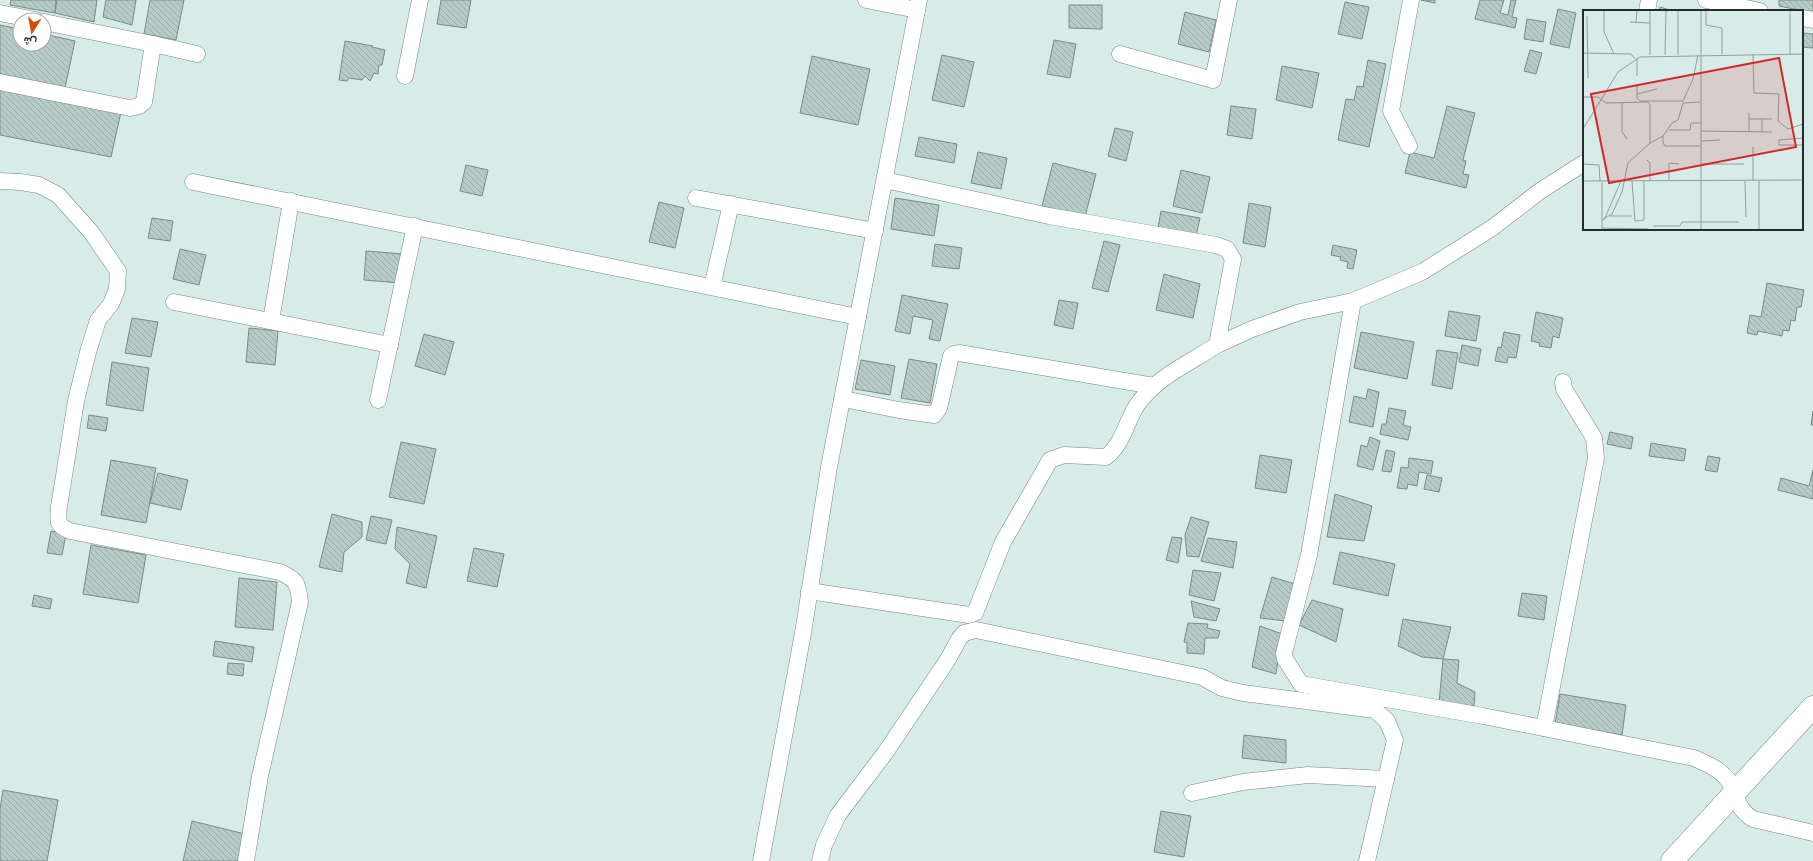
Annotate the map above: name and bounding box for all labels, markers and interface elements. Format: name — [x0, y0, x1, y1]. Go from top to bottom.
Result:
inset map — [1583, 10, 1803, 230]
north arrow — [12, 12, 52, 52]
text: ش — [22, 34, 38, 50]

